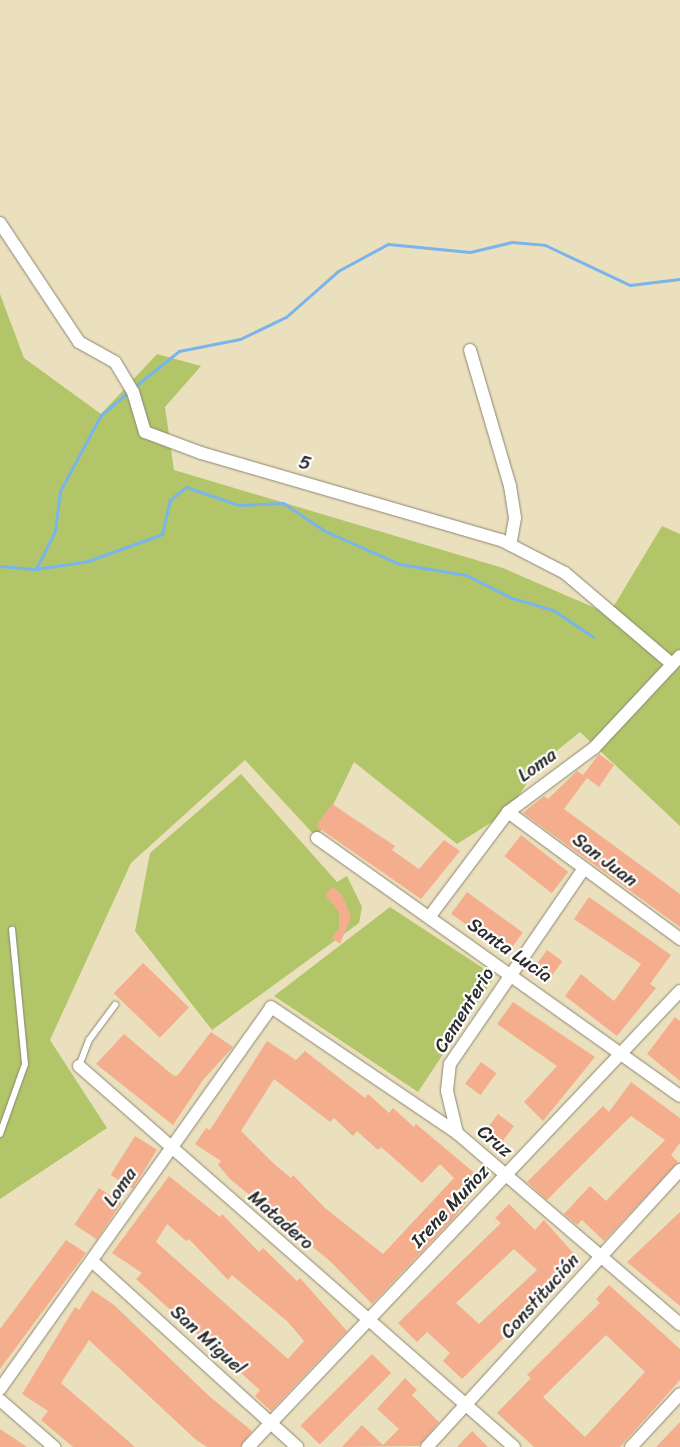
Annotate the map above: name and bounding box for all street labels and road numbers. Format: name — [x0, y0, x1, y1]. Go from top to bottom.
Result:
street label: 5 — [296, 450, 314, 476]
street label: Loma — [513, 743, 561, 787]
street label: San Juan — [568, 828, 642, 892]
street label: Santa Lucía — [463, 913, 557, 987]
street label: Cementerio — [429, 963, 499, 1057]
street label: Cruz — [473, 1120, 517, 1162]
street label: Irene Muñoz — [406, 1160, 494, 1252]
street label: Loma — [98, 1163, 142, 1211]
street label: Matadero — [244, 1185, 318, 1255]
street label: Constitución — [496, 1249, 584, 1343]
street label: San Miguel — [166, 1301, 250, 1379]

